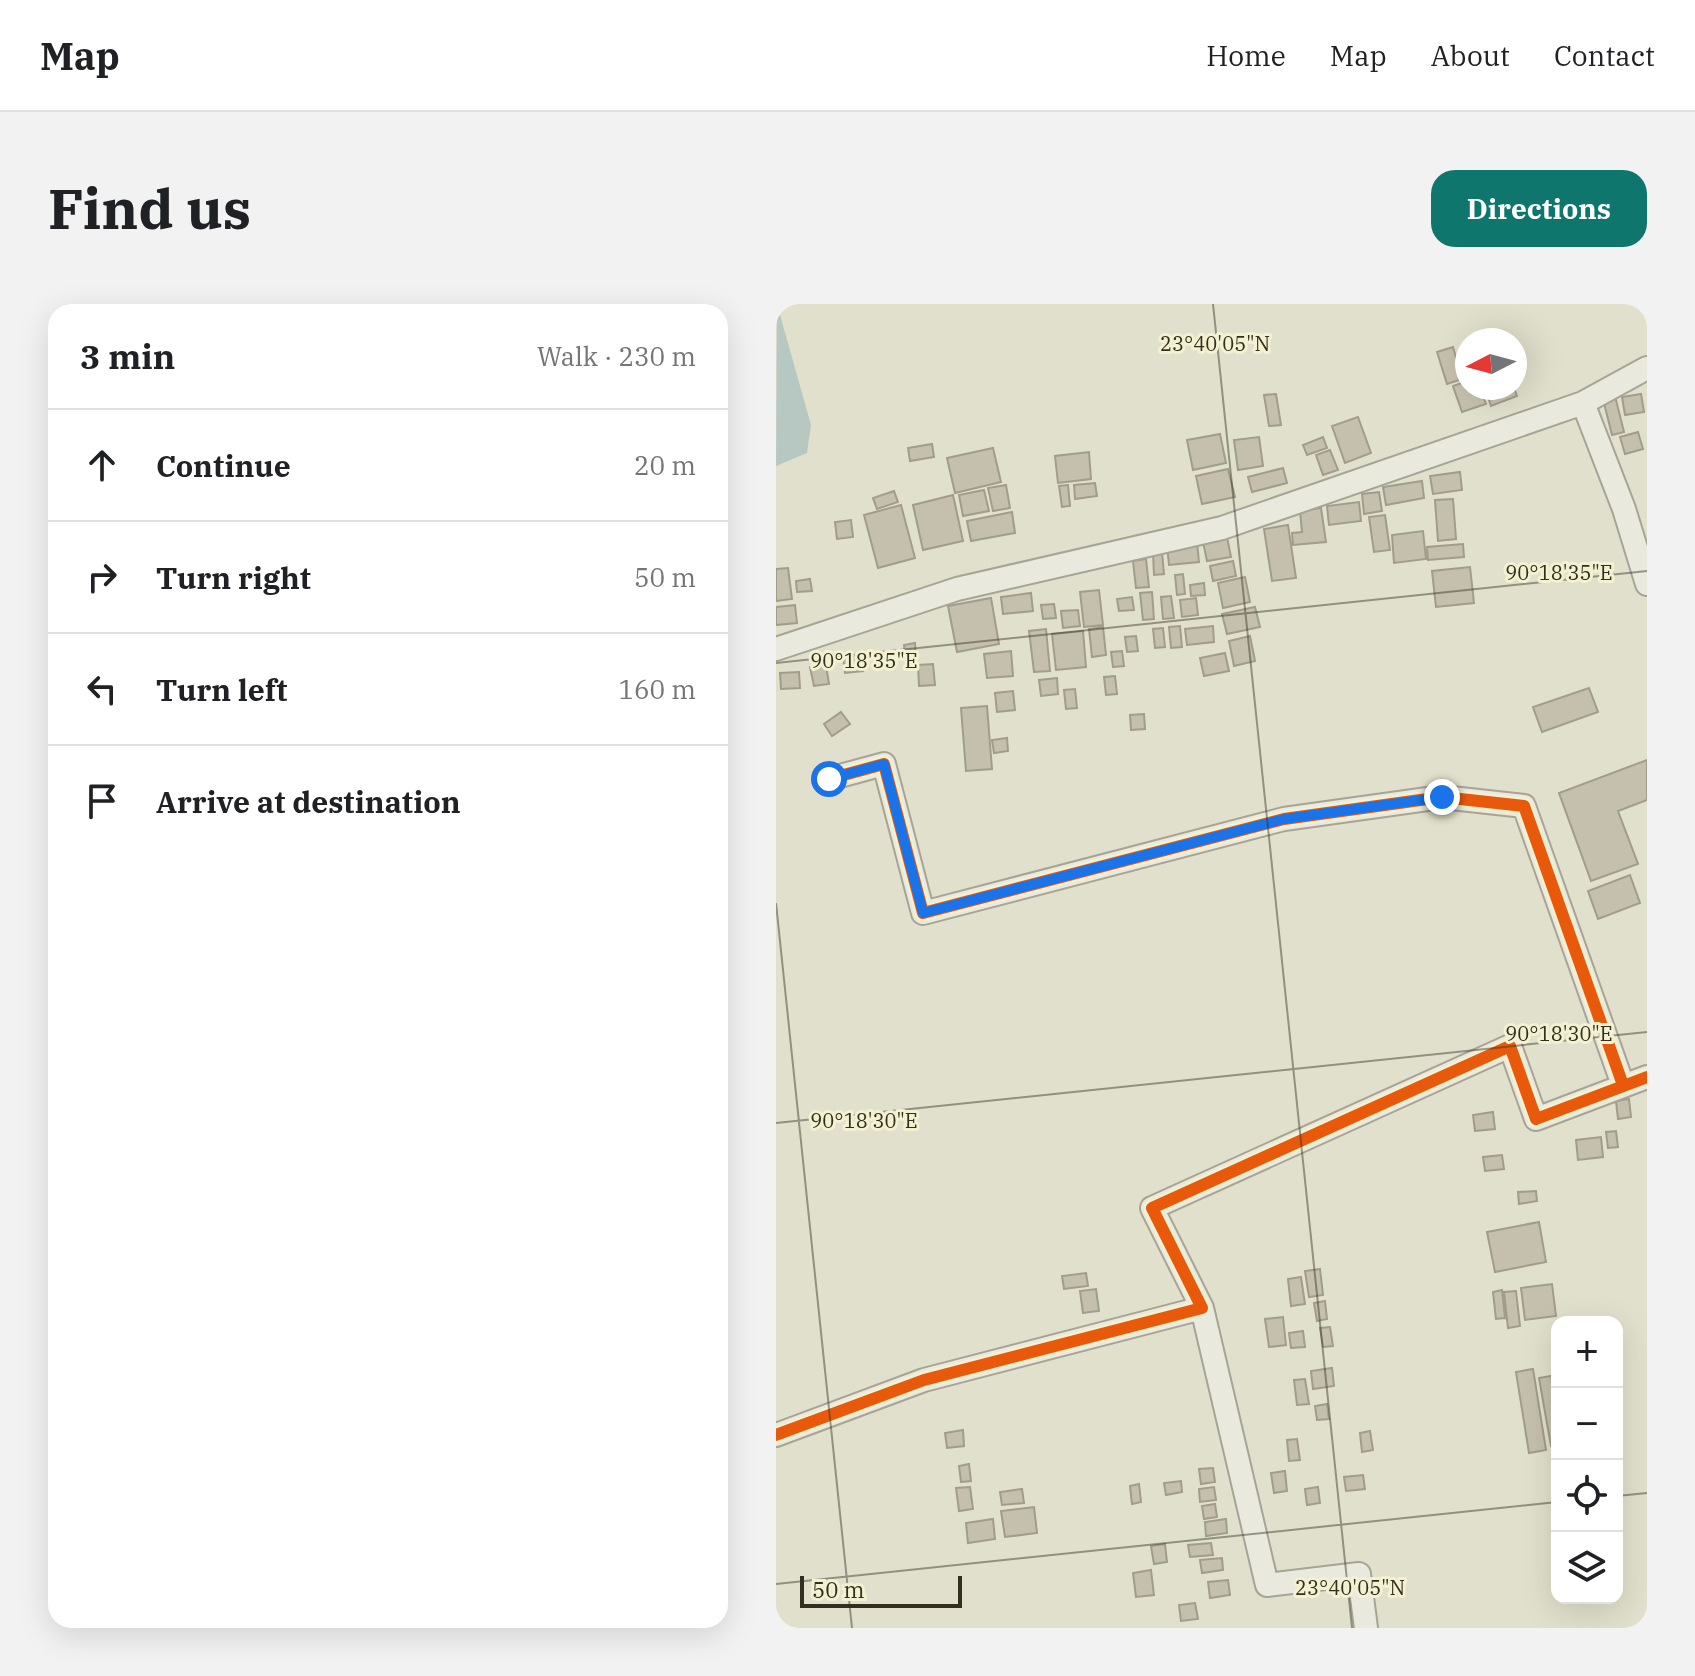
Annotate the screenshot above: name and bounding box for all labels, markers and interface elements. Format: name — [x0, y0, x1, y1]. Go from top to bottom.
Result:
text: Map — [40, 31, 120, 80]
text: Home — [1206, 37, 1286, 74]
text: Map — [1330, 37, 1387, 74]
text: About — [1431, 37, 1510, 74]
text: Contact — [1554, 37, 1655, 74]
button: Directions — [1431, 170, 1647, 247]
text: Find us — [48, 172, 251, 244]
north arrow — [1455, 328, 1527, 400]
text: 23°40'05"N — [1160, 330, 1270, 357]
text: 3 min — [80, 334, 175, 378]
text: Walk · 230 m — [537, 339, 696, 373]
icon: ahead — [80, 443, 124, 487]
text: Continue — [156, 446, 291, 485]
text: 20 m — [634, 448, 696, 482]
icon: right — [80, 555, 124, 599]
text: Turn right — [156, 558, 311, 597]
text: 90°18'35"E — [1505, 559, 1613, 586]
text: 50 m — [634, 560, 696, 594]
text: 90°18'35"E — [810, 647, 918, 674]
icon: left — [80, 667, 124, 711]
text: Turn left — [156, 670, 288, 709]
text: 160 m — [618, 672, 696, 706]
route start — [811, 761, 847, 797]
icon: arrive — [80, 779, 124, 823]
route end — [1424, 779, 1460, 815]
text: Arrive at destination — [156, 782, 461, 821]
text: 90°18'30"E — [1505, 1020, 1613, 1047]
text: 90°18'30"E — [810, 1107, 918, 1134]
map controls — [1551, 1316, 1623, 1604]
button: + — [1551, 1316, 1623, 1388]
button: − — [1551, 1388, 1623, 1460]
button: locate — [1551, 1460, 1623, 1532]
button: layers — [1551, 1532, 1623, 1604]
scale bar — [800, 1572, 962, 1608]
text: 23°40'05"N — [1295, 1574, 1405, 1601]
text: 50 m — [812, 1575, 864, 1604]

